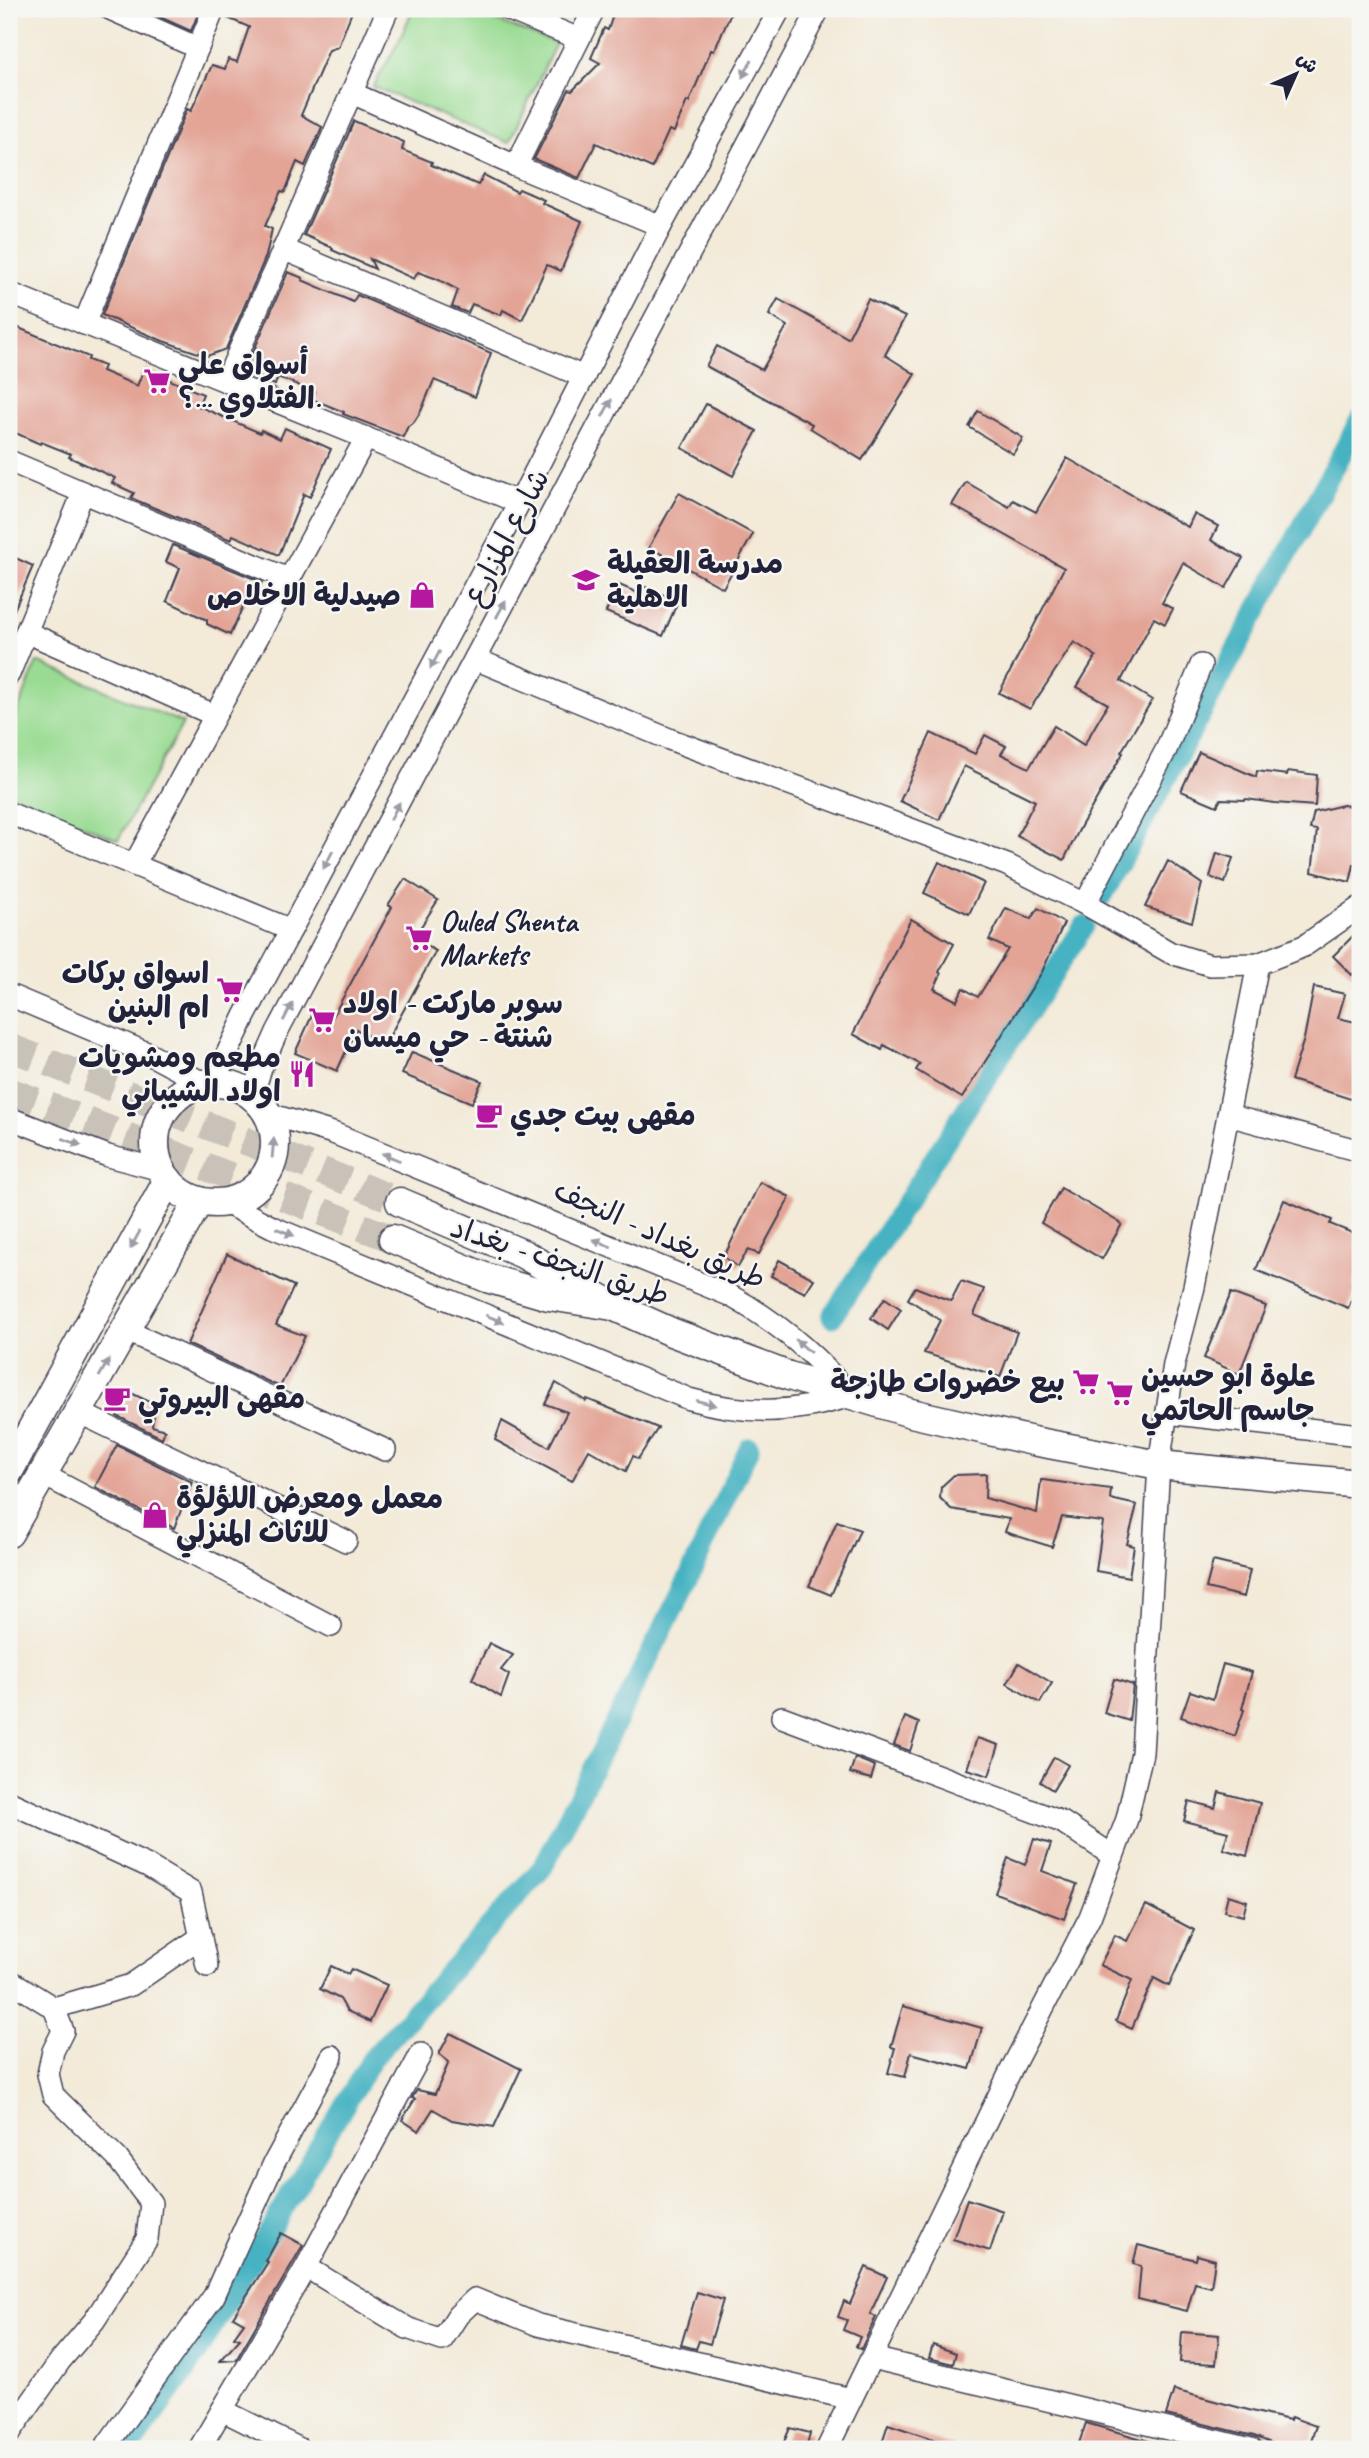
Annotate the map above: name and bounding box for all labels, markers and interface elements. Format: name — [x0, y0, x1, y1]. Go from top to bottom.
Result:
north arrow — [1260, 38, 1330, 108]
text: ش — [1291, 47, 1323, 79]
one-way arrow — [741, 59, 753, 78]
place label: أسواق علي الفتلاوي ...؟. — [178, 345, 322, 420]
supermarket icon: أسواق علي الفتلاوي ...؟. — [142, 366, 172, 396]
one-way arrow — [602, 398, 613, 418]
street label: شارع المزارع — [454, 462, 560, 613]
place label: مدرسة العقيلة الاهلية — [607, 544, 783, 616]
school or university icon: مدرسة العقيلة الاهلية — [571, 565, 601, 595]
place label: صيدلية الاخلاص — [207, 576, 401, 614]
shop icon: صيدلية الاخلاص — [407, 580, 437, 610]
one-way arrow — [495, 599, 507, 619]
one-way arrow — [429, 650, 441, 670]
one-way arrow — [389, 801, 401, 820]
one-way arrow — [322, 851, 334, 870]
place label: Ouled Shenta Markets — [440, 902, 580, 974]
supermarket icon: Ouled Shenta Markets — [404, 923, 434, 953]
place label: اسواق بركات ام البنين — [62, 954, 209, 1029]
supermarket icon: اسواق بركات ام البنين — [215, 975, 245, 1005]
place label: سوبر ماركت - اولاد شنتة - حي ميسان — [343, 984, 563, 1063]
one-way arrow — [282, 1001, 294, 1021]
supermarket icon: سوبر ماركت - اولاد شنتة - حي ميسان — [307, 1005, 337, 1035]
place label: مطعم ومشويات اولاد الشيباني — [78, 1038, 281, 1117]
restaurant icon: مطعم ومشويات اولاد الشيباني — [287, 1059, 317, 1089]
place label: مقهى بيت جدي — [510, 1096, 696, 1137]
cafe icon: مقهى بيت جدي — [474, 1100, 504, 1130]
one-way arrow — [62, 1137, 83, 1148]
one-way arrow — [268, 1137, 279, 1159]
one-way arrow — [381, 1151, 402, 1162]
street label: طريق بغداد - النجف — [548, 1170, 772, 1298]
street label: طريق النجف - بغداد — [446, 1208, 674, 1314]
one-way arrow — [275, 1227, 296, 1238]
one-way arrow — [129, 1230, 141, 1250]
one-way arrow — [591, 1237, 612, 1248]
one-way arrow — [485, 1314, 506, 1325]
one-way arrow — [794, 1338, 812, 1354]
place label: علوة ابو حسين جاسم الحاتمي — [1141, 1357, 1315, 1436]
one-way arrow — [98, 1358, 110, 1377]
place label: بيع خضروات طازجة — [830, 1363, 1065, 1403]
supermarket icon: بيع خضروات طازجة — [1071, 1367, 1101, 1397]
supermarket icon: علوة ابو حسين جاسم الحاتمي — [1105, 1378, 1135, 1408]
place label: مقهى البيروتي — [138, 1379, 305, 1424]
cafe icon: مقهى البيروتي — [102, 1383, 132, 1413]
one-way arrow — [696, 1398, 718, 1409]
place label: معمل ومعرض اللؤلؤة للاثاث المنزلي — [176, 1479, 443, 1558]
shop icon: معمل ومعرض اللؤلؤة للاثاث المنزلي — [140, 1500, 170, 1530]

